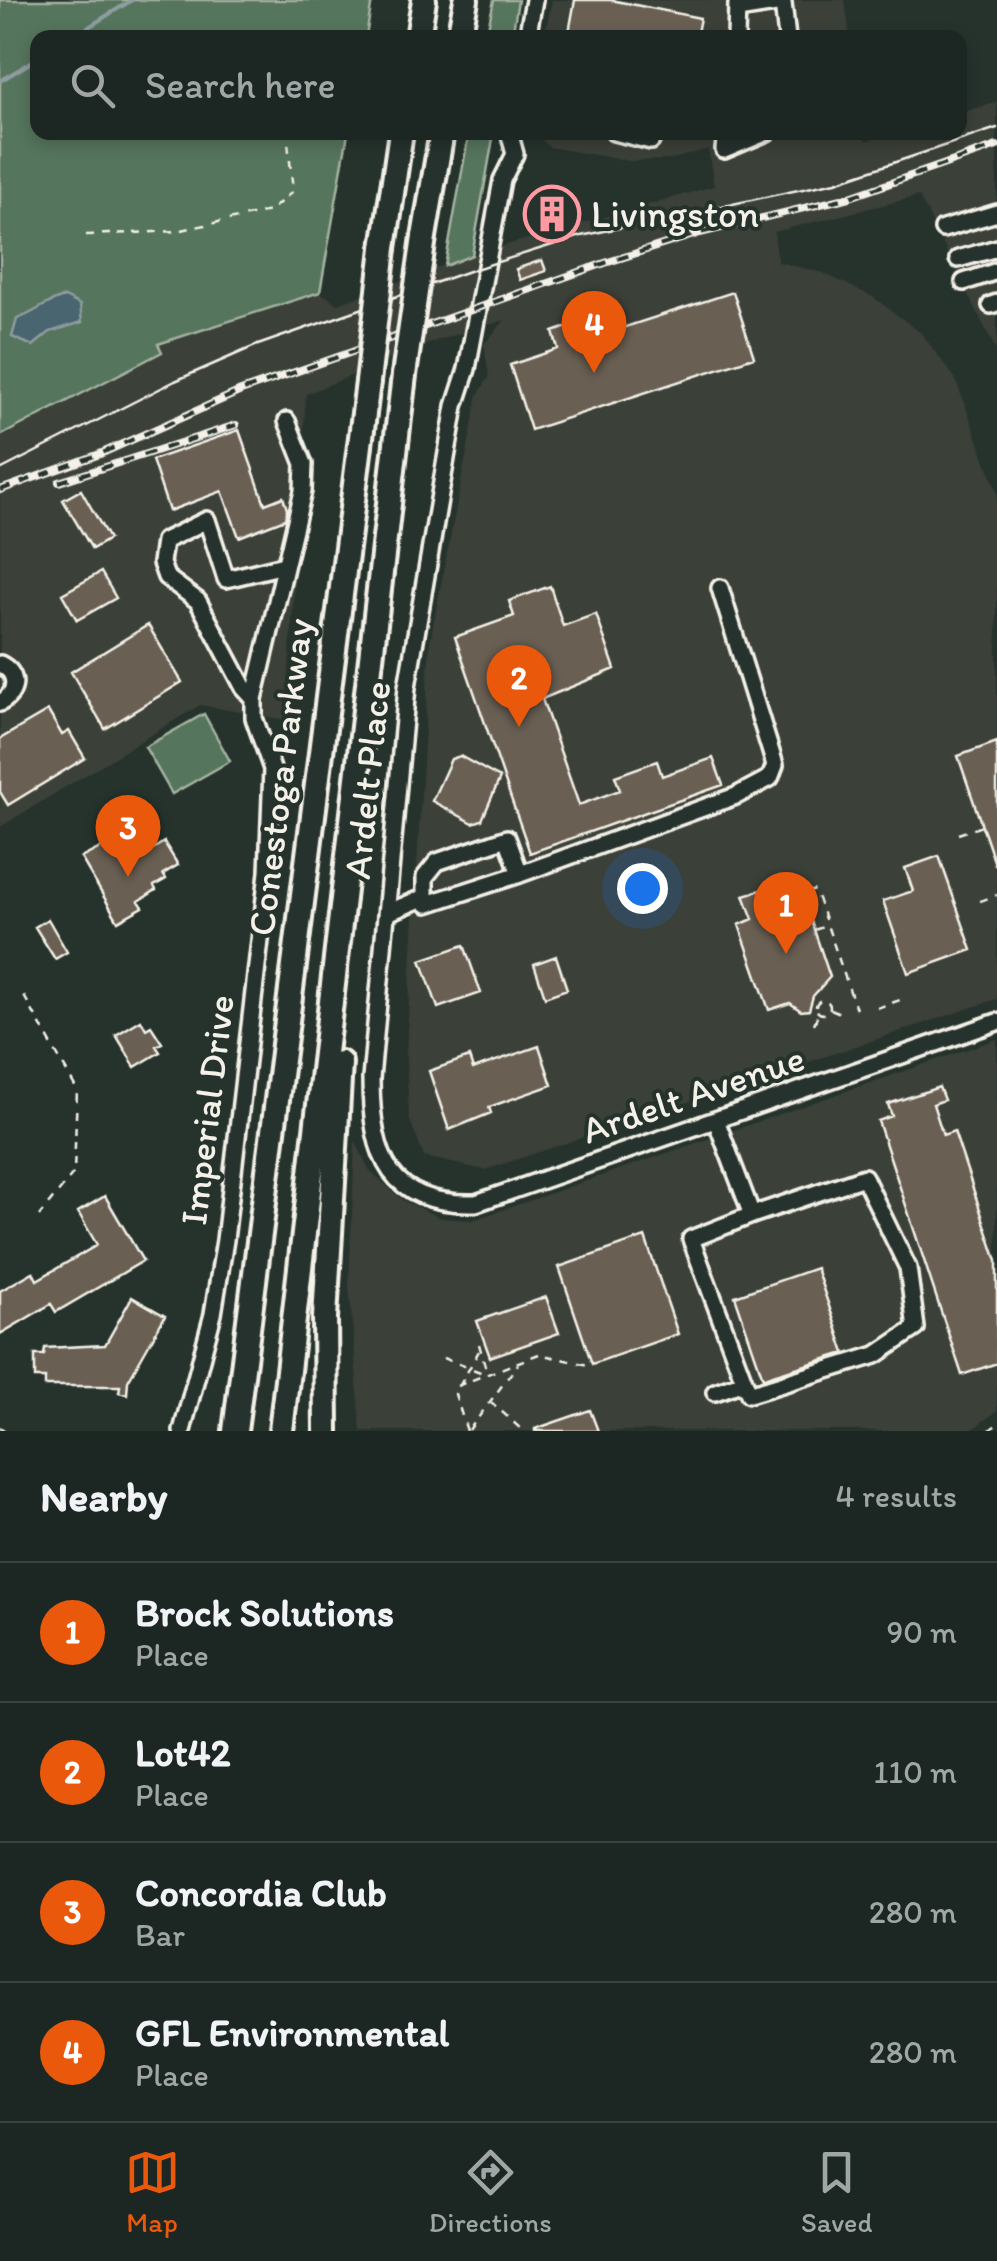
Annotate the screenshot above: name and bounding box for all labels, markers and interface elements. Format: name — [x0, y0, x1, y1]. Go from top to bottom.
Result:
search box — [30, 30, 967, 140]
icon: search — [65, 58, 120, 113]
text: Search here — [145, 62, 336, 108]
building icon: Livingston — [522, 184, 582, 244]
place label: Livingston — [591, 191, 759, 237]
pin: 4 — [562, 290, 626, 373]
street label: Conestoga Parkway — [238, 615, 322, 938]
pin: 2 — [486, 644, 552, 727]
street label: Ardelt Place — [334, 679, 400, 881]
pin: 3 — [96, 794, 160, 877]
your location — [617, 863, 668, 914]
pin: 1 — [754, 872, 818, 954]
street label: Imperial Drive — [170, 992, 244, 1228]
street label: Ardelt Avenue — [576, 1034, 810, 1154]
text: Nearby — [40, 1471, 167, 1522]
text: 4 results — [836, 1477, 957, 1515]
text: Brock Solutions — [135, 1590, 394, 1636]
text: 1 — [65, 1613, 80, 1651]
text: 90 m — [886, 1613, 957, 1651]
text: Place — [135, 1636, 209, 1674]
text: Lot42 — [135, 1730, 231, 1776]
text: 2 — [64, 1753, 81, 1791]
text: 110 m — [873, 1753, 957, 1791]
text: Place — [135, 1776, 209, 1814]
text: Concordia Club — [135, 1870, 387, 1916]
text: 3 — [64, 1893, 81, 1931]
text: 280 m — [869, 1893, 957, 1931]
text: Bar — [135, 1916, 185, 1954]
text: GFL Environmental — [135, 2010, 449, 2056]
text: 4 — [63, 2033, 82, 2071]
text: 280 m — [869, 2033, 957, 2071]
text: Place — [135, 2056, 209, 2094]
tab: Map — [125, 2145, 180, 2239]
tab: Directions — [429, 2145, 552, 2239]
tab: Saved — [801, 2145, 872, 2239]

